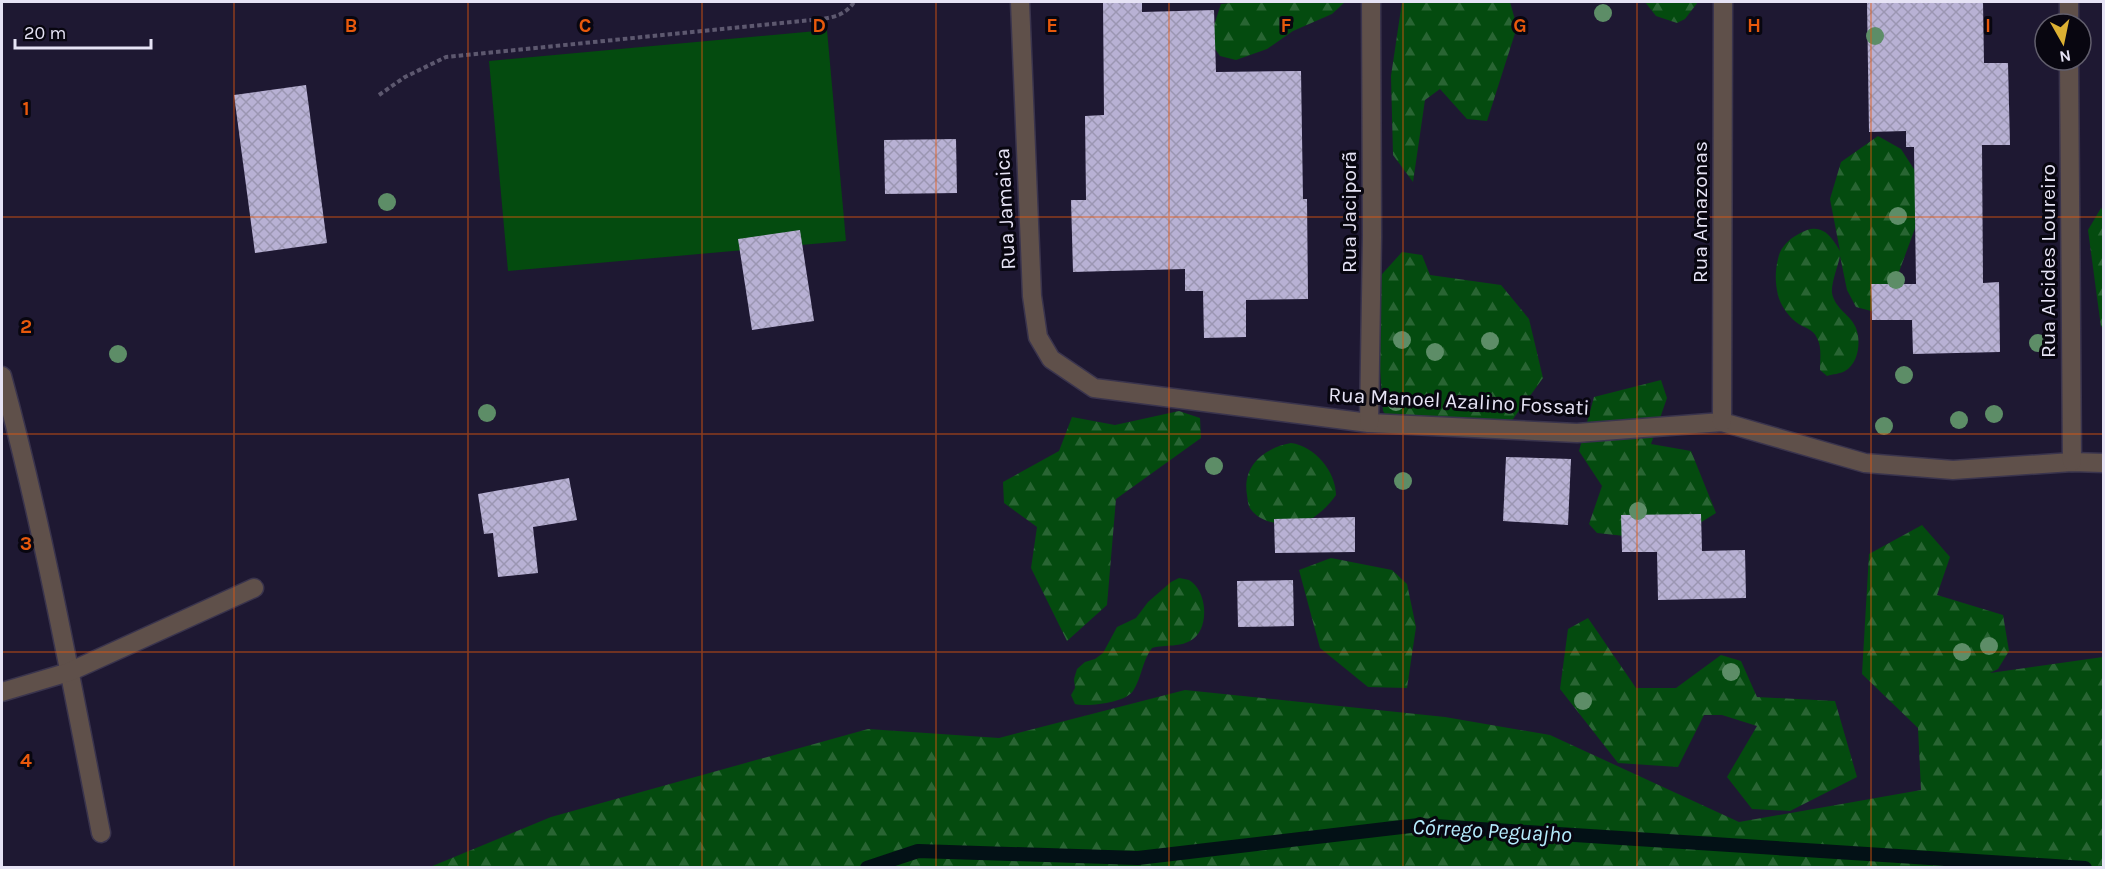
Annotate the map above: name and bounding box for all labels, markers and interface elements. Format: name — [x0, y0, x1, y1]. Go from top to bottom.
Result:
scale bar — [15, 12, 152, 50]
north arrow — [2033, 12, 2093, 72]
text: B — [345, 14, 357, 37]
text: C — [579, 14, 591, 37]
text: D — [812, 14, 826, 37]
text: E — [1046, 14, 1058, 37]
text: F — [1281, 14, 1292, 37]
text: G — [1513, 14, 1527, 37]
text: H — [1747, 14, 1761, 37]
text: I — [1985, 14, 1991, 37]
text: 20 m — [24, 22, 66, 44]
text: N — [2058, 46, 2072, 67]
text: 1 — [22, 97, 30, 120]
street label: Rua Amazonas — [1688, 141, 1712, 283]
street label: Rua Jamaica — [990, 147, 1020, 271]
street label: Rua Jaciporã — [1337, 151, 1361, 273]
street label: Rua Alcides Loureiro — [2036, 164, 2060, 358]
text: 2 — [20, 315, 32, 338]
street label: Rua Manoel Azalino Fossati — [1328, 382, 1590, 420]
text: 3 — [20, 532, 32, 555]
text: 4 — [20, 749, 32, 772]
water label: Córrego Peguajho — [1412, 814, 1572, 848]

